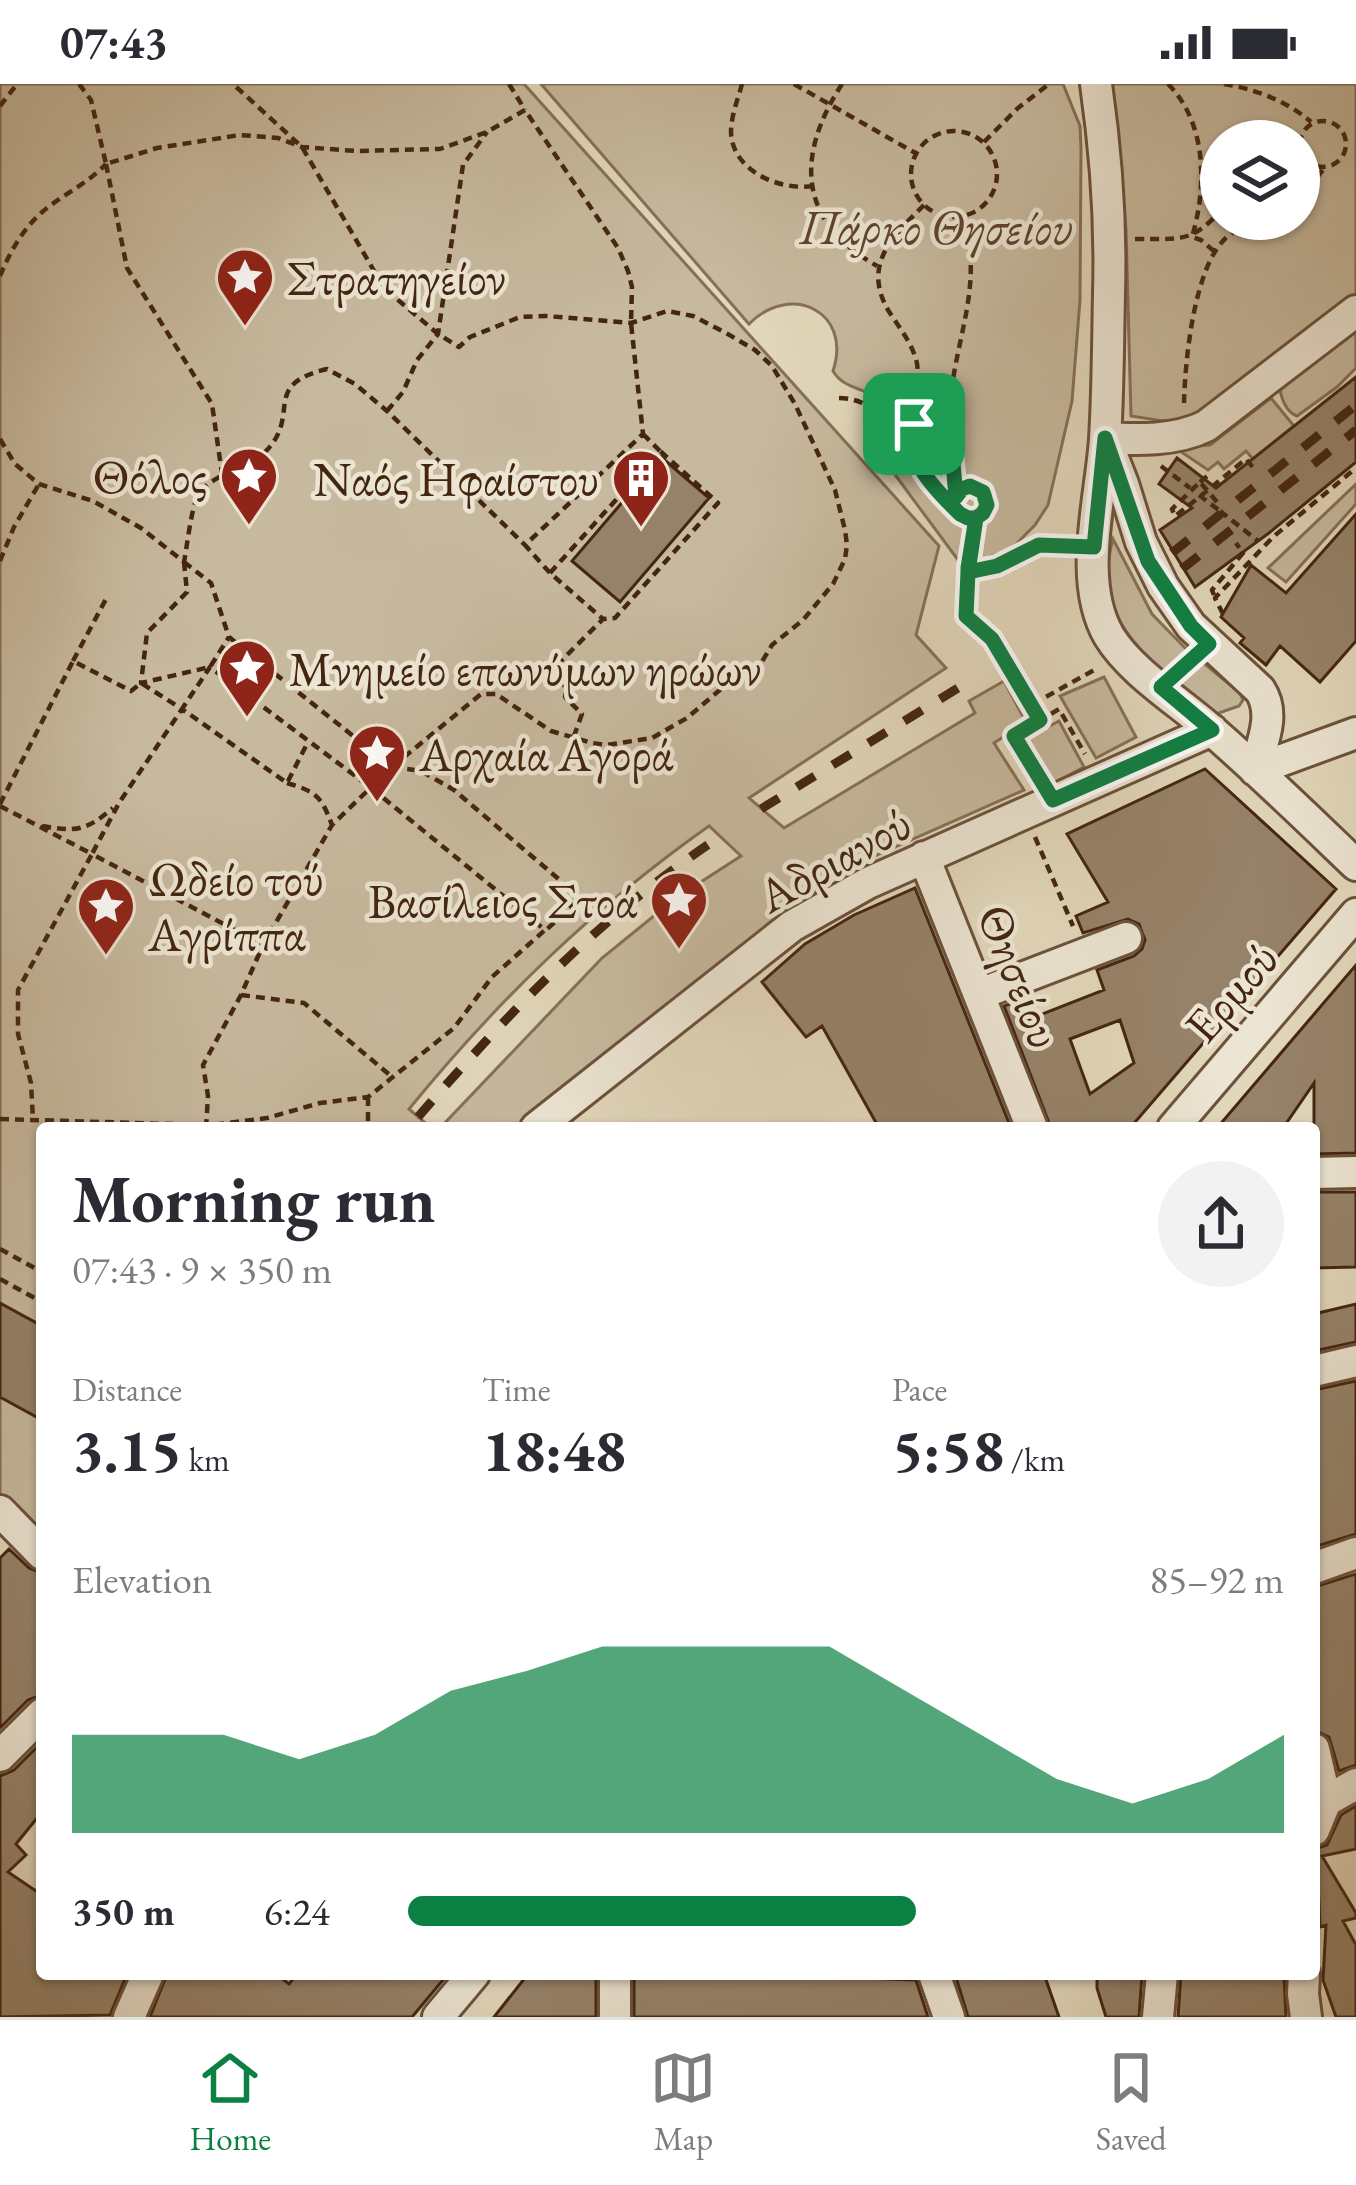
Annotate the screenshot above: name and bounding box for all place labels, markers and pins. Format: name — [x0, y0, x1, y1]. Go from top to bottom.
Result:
place icon: Στρατηγείον — [214, 246, 276, 328]
place label: Στρατηγείον — [287, 246, 506, 308]
pin — [863, 373, 965, 475]
place label: Θόλος — [92, 445, 207, 507]
place icon: Θόλος — [218, 445, 280, 527]
place label: Ναός Ηφαίστου — [313, 447, 599, 509]
building icon: Ναός Ηφαίστου — [610, 447, 672, 529]
place icon: Μνημείο επωνύμων ηρώων — [216, 637, 278, 719]
place label: Μνημείο επωνύμων ηρώων — [289, 637, 762, 699]
place icon: Αρχαία Αγορά — [346, 722, 408, 804]
place label: Αρχαία Αγορά — [418, 722, 674, 784]
place label: Ωδείο τού Αγρίππα — [147, 847, 324, 964]
place label: Βασίλειος Στοά — [368, 869, 637, 931]
place icon: Βασίλειος Στοά — [648, 869, 710, 951]
place icon: Ωδείο τού Αγρίππα — [75, 875, 137, 957]

